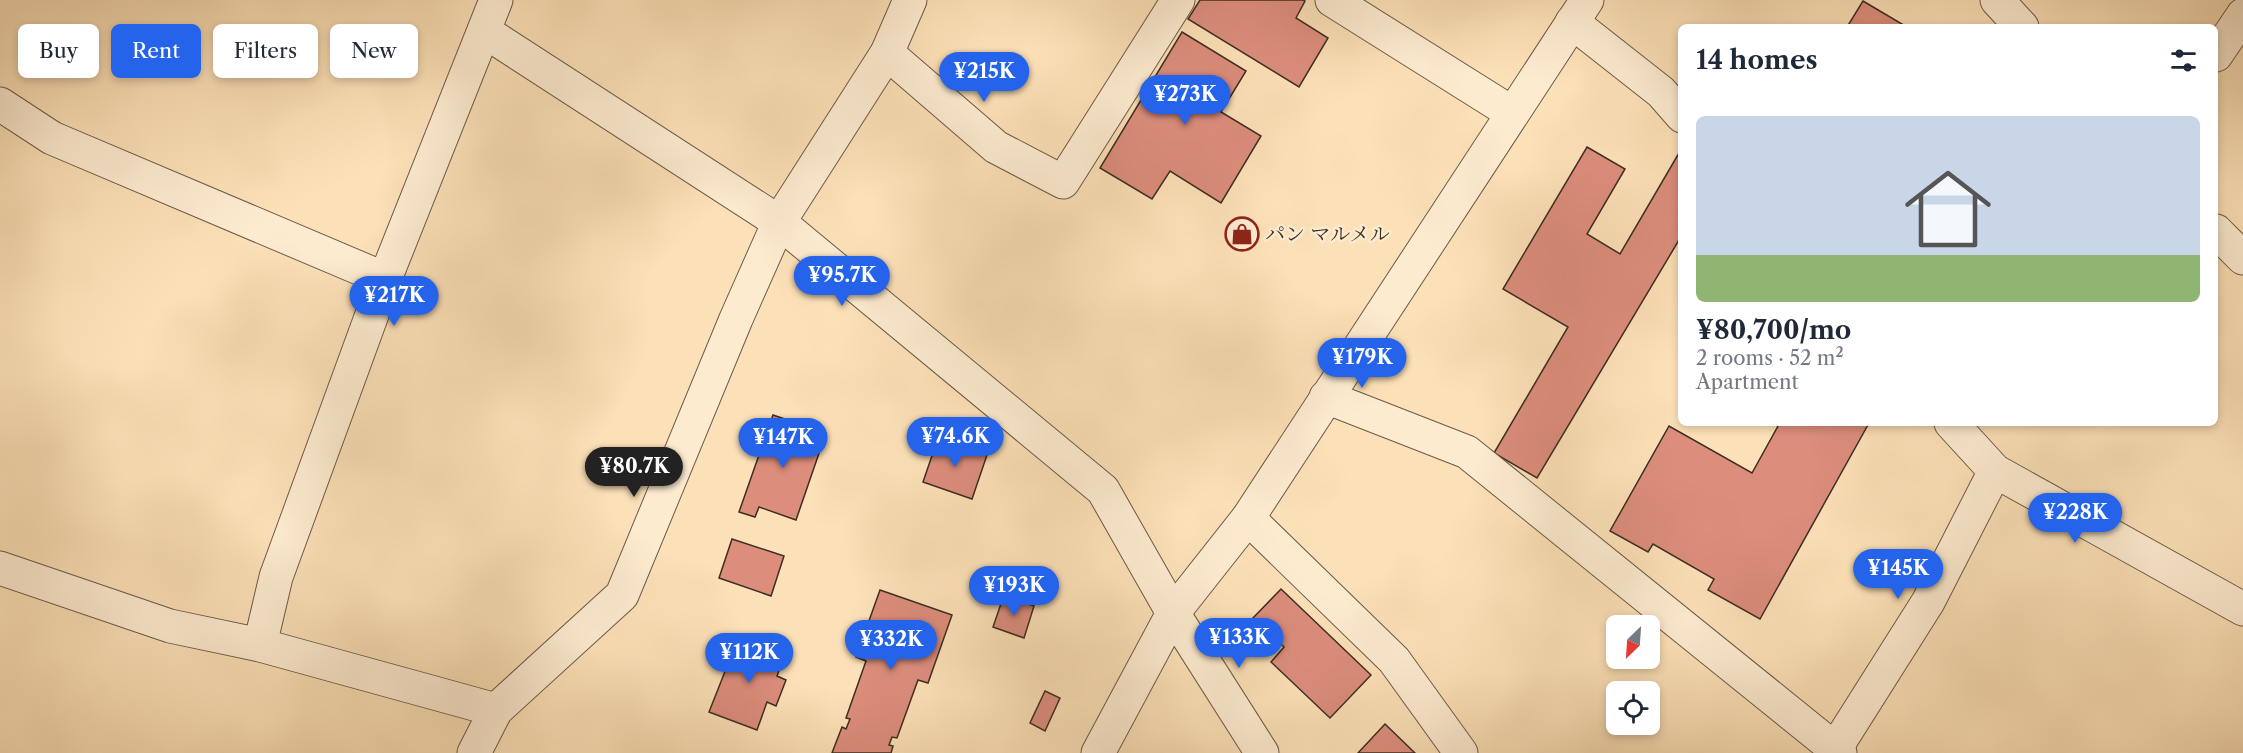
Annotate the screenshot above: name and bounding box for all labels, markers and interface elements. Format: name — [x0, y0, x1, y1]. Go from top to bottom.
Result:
chip: Buy — [18, 24, 99, 78]
chip: Rent — [111, 24, 201, 78]
chip: Filters — [213, 24, 318, 78]
chip: New — [330, 24, 418, 78]
text: 14 homes — [1696, 44, 1818, 76]
icon: filters — [2167, 44, 2200, 77]
pin: ¥215K — [942, 52, 1026, 103]
text: ¥215K — [953, 59, 1015, 83]
pin: ¥273K — [1143, 75, 1227, 126]
text: ¥273K — [1153, 82, 1217, 106]
icon: home — [1894, 155, 2002, 263]
shop icon: パン マルメル — [1224, 216, 1260, 252]
place label: パン マルメル — [1265, 222, 1390, 246]
pin: ¥95.7K — [793, 256, 891, 307]
text: ¥95.7K — [808, 263, 876, 287]
pin: ¥217K — [352, 276, 436, 327]
text: ¥217K — [364, 283, 424, 307]
text: ¥80,700/mo — [1696, 314, 1851, 346]
pin: ¥179K — [1320, 338, 1404, 389]
text: ¥179K — [1331, 345, 1393, 369]
text: 2 rooms · 52 m² — [1696, 346, 1844, 370]
text: Apartment — [1696, 370, 1799, 394]
pin: ¥74.6K — [906, 417, 1004, 468]
pin: ¥147K — [741, 418, 825, 469]
text: ¥74.6K — [921, 424, 989, 448]
text: ¥147K — [753, 425, 813, 449]
pin: ¥80.7K — [585, 447, 683, 498]
text: ¥80.7K — [599, 454, 669, 478]
pin: ¥228K — [2033, 493, 2117, 544]
text: ¥228K — [2042, 500, 2108, 524]
pin: ¥145K — [1856, 549, 1940, 600]
text: ¥145K — [1867, 556, 1929, 580]
pin: ¥193K — [972, 566, 1056, 617]
text: ¥193K — [983, 573, 1045, 597]
north arrow — [1606, 615, 1660, 669]
map controls — [1606, 615, 1660, 735]
pin: ¥133K — [1197, 618, 1281, 669]
pin: ¥332K — [849, 620, 933, 671]
text: ¥133K — [1208, 625, 1270, 649]
text: ¥332K — [859, 627, 923, 651]
pin: ¥112K — [707, 633, 791, 684]
text: ¥112K — [719, 640, 779, 664]
button: locate — [1606, 681, 1660, 735]

